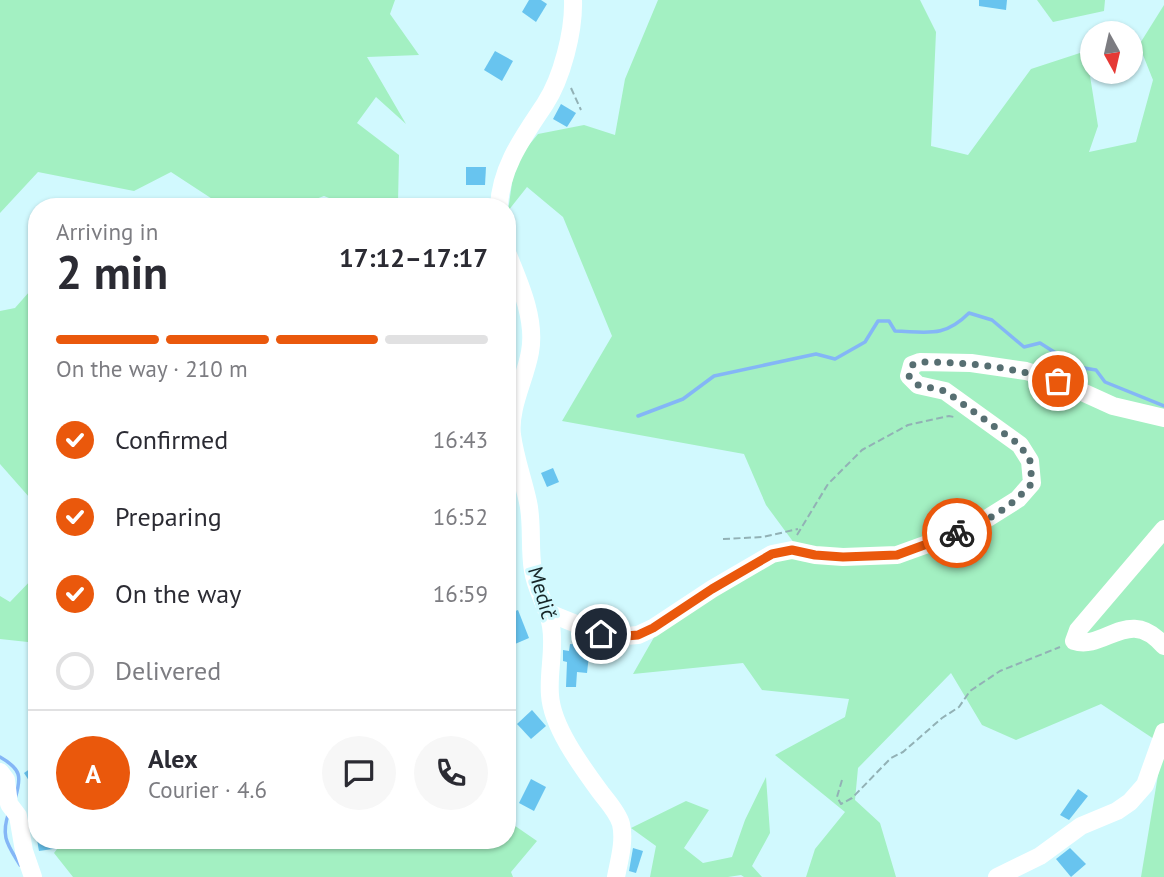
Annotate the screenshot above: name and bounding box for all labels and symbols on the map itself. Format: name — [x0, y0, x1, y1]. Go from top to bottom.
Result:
north arrow — [1080, 21, 1143, 84]
pin — [1028, 351, 1088, 411]
courier — [922, 498, 992, 568]
street label: Medič — [522, 563, 563, 622]
pin — [571, 604, 631, 664]

